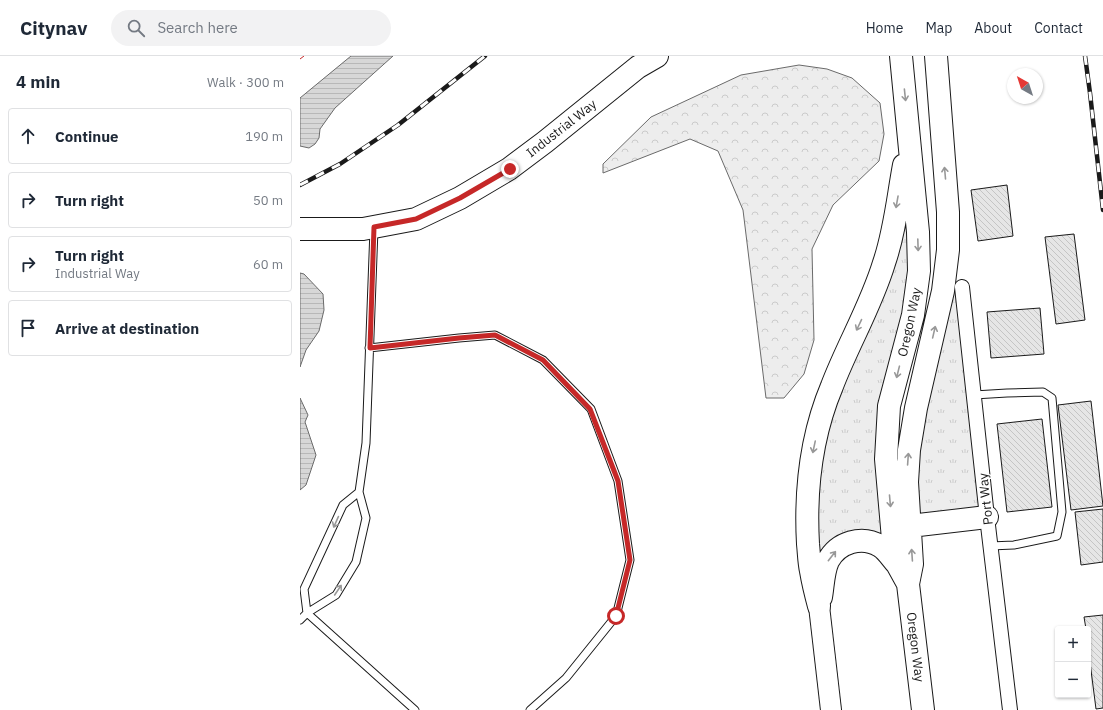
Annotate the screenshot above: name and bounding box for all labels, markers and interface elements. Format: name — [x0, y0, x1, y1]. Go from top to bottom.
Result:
search box — [111, 10, 391, 46]
text: Citynav — [20, 16, 87, 40]
icon: search — [125, 17, 147, 39]
text: Search here — [157, 18, 238, 37]
text: Home — [866, 19, 903, 37]
text: Map — [925, 19, 952, 37]
text: About — [974, 19, 1012, 37]
text: Contact — [1034, 19, 1083, 37]
north arrow — [1007, 68, 1043, 104]
text: 4 min — [16, 71, 60, 93]
text: Walk · 300 m — [207, 74, 284, 91]
one-way arrow — [901, 88, 909, 101]
street label: Industrial Way — [523, 95, 600, 161]
icon: ahead — [17, 125, 39, 147]
text: Continue — [55, 127, 119, 146]
text: 190 m — [245, 128, 283, 145]
route end — [501, 160, 519, 178]
one-way arrow — [942, 167, 949, 180]
icon: right — [17, 189, 39, 211]
text: Turn right — [55, 191, 124, 210]
text: 50 m — [253, 192, 283, 209]
one-way arrow — [893, 195, 901, 208]
one-way arrow — [915, 238, 922, 251]
text: Turn right — [55, 246, 124, 265]
icon: right — [17, 253, 39, 275]
text: 60 m — [253, 256, 283, 273]
text: Industrial Way — [55, 265, 140, 282]
street label: Oregon Way — [894, 285, 925, 358]
icon: arrive — [17, 317, 39, 339]
text: Arrive at destination — [55, 319, 199, 338]
one-way arrow — [855, 319, 862, 331]
one-way arrow — [930, 326, 938, 339]
one-way arrow — [893, 365, 901, 378]
one-way arrow — [810, 440, 818, 453]
one-way arrow — [905, 453, 912, 466]
street label: Port Way — [974, 472, 997, 526]
one-way arrow — [886, 494, 893, 507]
one-way arrow — [332, 516, 339, 528]
one-way arrow — [908, 549, 915, 562]
one-way arrow — [828, 550, 837, 561]
one-way arrow — [334, 585, 342, 596]
route start — [607, 607, 625, 625]
street label: Oregon Way — [903, 611, 928, 684]
map controls — [1055, 626, 1091, 698]
button: + — [1055, 626, 1091, 662]
button: − — [1055, 662, 1091, 698]

